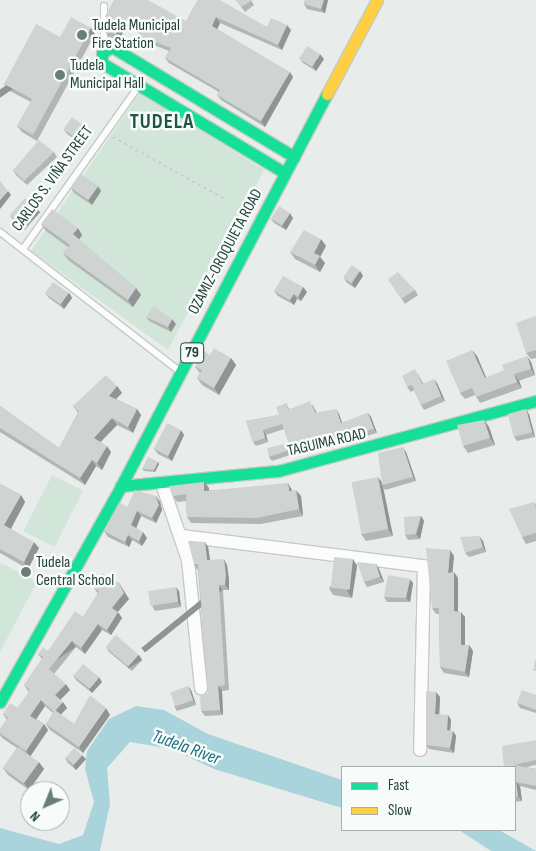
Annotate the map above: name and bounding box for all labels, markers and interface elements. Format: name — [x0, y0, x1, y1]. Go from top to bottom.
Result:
place label: Tudela Municipal Fire Station — [92, 16, 180, 54]
marker: Tudela Municipal Fire Station — [76, 29, 88, 41]
place label: Tudela Municipal Hall — [70, 56, 144, 94]
marker: Tudela Municipal Hall — [54, 69, 66, 81]
district label: TUDELA — [129, 109, 195, 135]
street label: CARLOS S. VIÑA STREET — [8, 123, 98, 235]
street label: OZAMIZ-OROQUIETA ROAD — [185, 186, 267, 318]
road number: 79 — [180, 340, 204, 366]
street label: TAGUIMA ROAD — [286, 425, 368, 461]
place label: Tudela Central School — [36, 553, 114, 591]
marker: Tudela Central School — [20, 566, 32, 578]
water label: Tudela River — [149, 726, 223, 770]
legend — [341, 766, 516, 831]
text: Fast — [388, 776, 409, 795]
north arrow — [20, 781, 70, 831]
text: Slow — [388, 801, 412, 820]
text: N — [26, 808, 44, 825]

